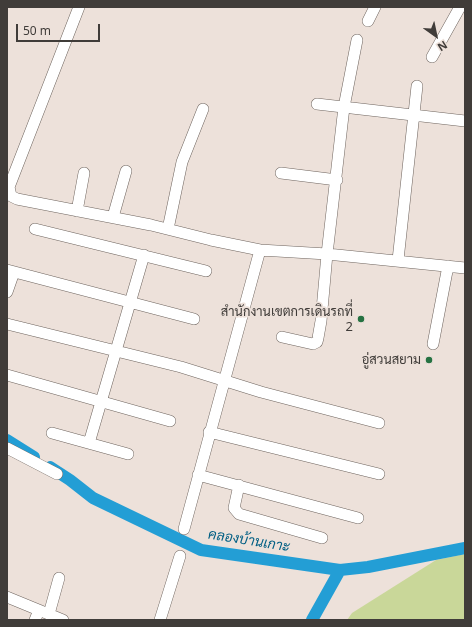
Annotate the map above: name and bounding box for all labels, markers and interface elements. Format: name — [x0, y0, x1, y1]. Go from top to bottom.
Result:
scale bar — [18, 16, 102, 42]
north arrow — [416, 16, 456, 56]
text: 50 m — [23, 22, 51, 39]
text: N — [435, 38, 451, 55]
place label: สำนักงานเขตการเดินรถที่ 2 — [221, 304, 353, 335]
marker: สำนักงานเขตการเดินรถที่ 2 — [356, 314, 366, 324]
place label: อู่สวนสยาม — [362, 352, 421, 368]
marker: อู่สวนสยาม — [424, 355, 434, 365]
water label: คลองบ้านเกาะ — [207, 526, 291, 556]

